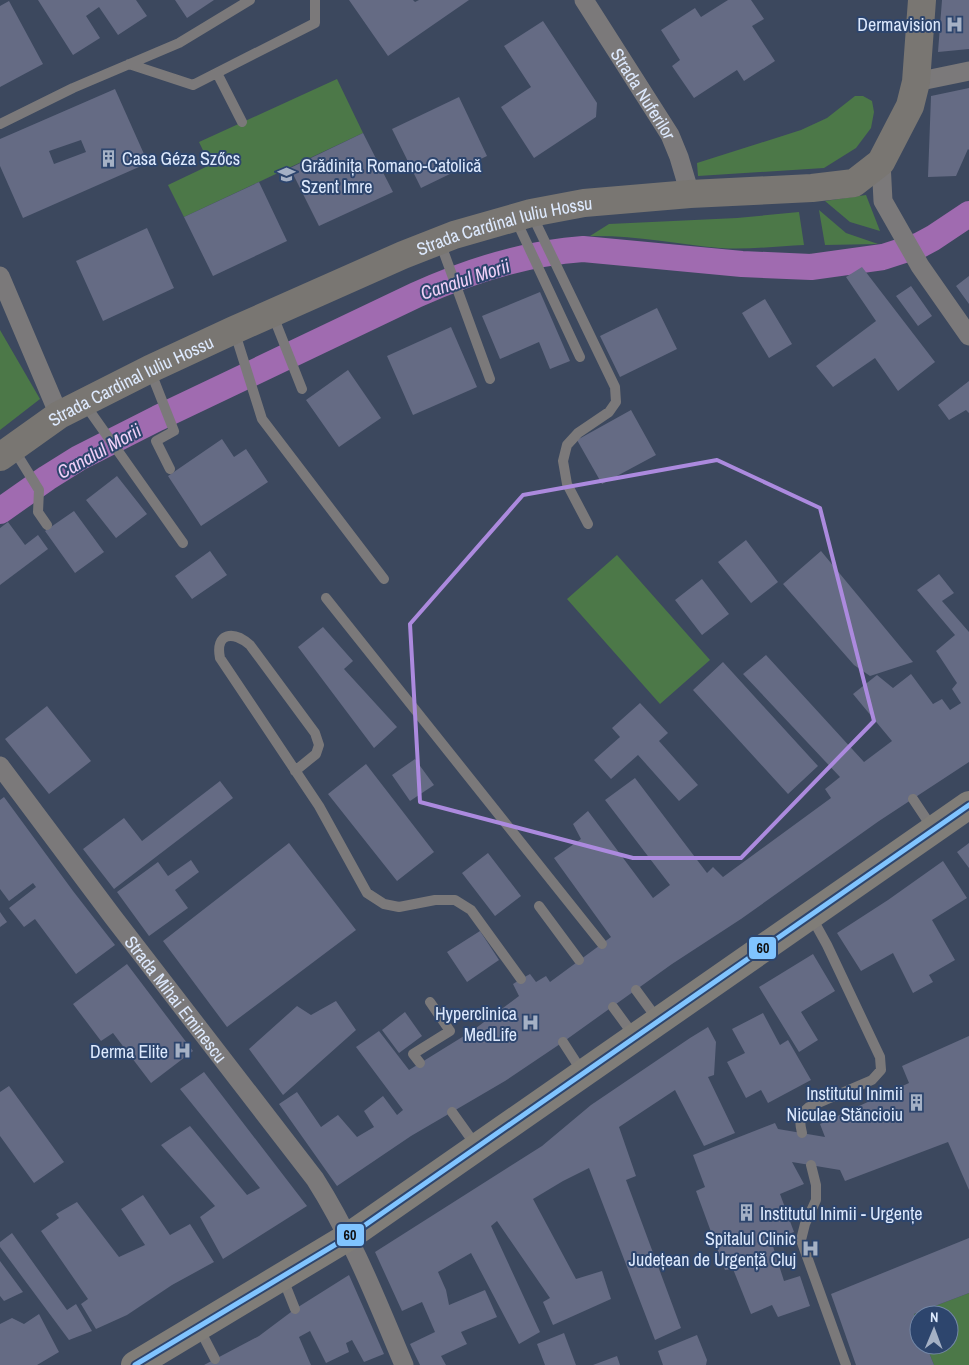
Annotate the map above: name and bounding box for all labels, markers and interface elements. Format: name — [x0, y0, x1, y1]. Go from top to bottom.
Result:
place label: Dermavision — [857, 12, 941, 37]
hospital icon: Dermavision — [945, 14, 965, 34]
street label: Strada Nuferilor — [605, 43, 683, 143]
place label: Casa Géza Szőcs — [122, 146, 240, 171]
building icon: Casa Géza Szőcs — [98, 148, 118, 168]
place label: Grădinița Romano-Catolică Szent Imre — [301, 153, 482, 199]
school or university icon: Grădinița Romano-Catolică Szent Imre — [277, 165, 297, 185]
street label: Strada Cardinal Iuliu Hossu — [413, 190, 593, 261]
water label: Canalul Morii — [417, 252, 514, 306]
street label: Strada Cardinal Iuliu Hossu — [43, 329, 217, 432]
water label: Canalul Morii — [52, 417, 146, 485]
street label: Strada Mihai Eminescu — [119, 930, 233, 1068]
line badge: 60 — [748, 936, 777, 960]
text: 60 — [757, 939, 769, 957]
place label: Hyperclinica MedLife — [435, 1001, 517, 1047]
hospital icon: Hyperclinica MedLife — [521, 1013, 541, 1033]
place label: Derma Elite — [90, 1039, 168, 1064]
hospital icon: Derma Elite — [172, 1041, 192, 1061]
place label: Institutul Inimii Niculae Stăncioiu — [786, 1081, 903, 1127]
building icon: Institutul Inimii Niculae Stăncioiu — [907, 1093, 927, 1113]
place label: Institutul Inimii - Urgențe — [760, 1201, 922, 1226]
building icon: Institutul Inimii - Urgențe — [736, 1203, 756, 1223]
line badge: 60 — [336, 1223, 365, 1247]
text: 60 — [344, 1226, 356, 1244]
place label: Spitalul Clinic Județean de Urgență Cluj — [629, 1226, 796, 1272]
hospital icon: Spitalul Clinic Județean de Urgență Cluj — [800, 1238, 820, 1258]
north arrow — [909, 1305, 959, 1355]
text: N — [930, 1308, 939, 1326]

